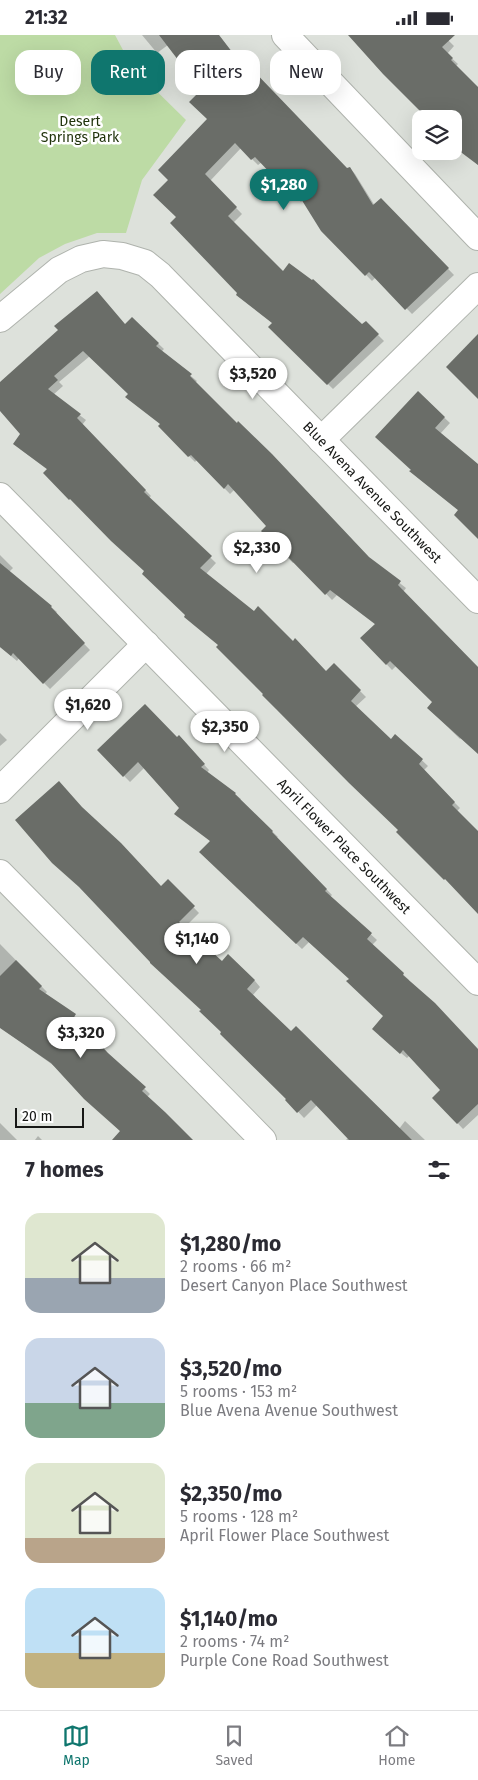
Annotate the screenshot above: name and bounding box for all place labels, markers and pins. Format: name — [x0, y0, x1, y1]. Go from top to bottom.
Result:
pin: $1,280 — [243, 169, 325, 211]
pin: $3,520 — [212, 357, 294, 400]
pin: $2,330 — [216, 531, 298, 574]
pin: $1,620 — [47, 689, 129, 731]
pin: $2,350 — [184, 711, 266, 753]
pin: $1,140 — [156, 923, 238, 965]
pin: $3,320 — [40, 1017, 122, 1059]

